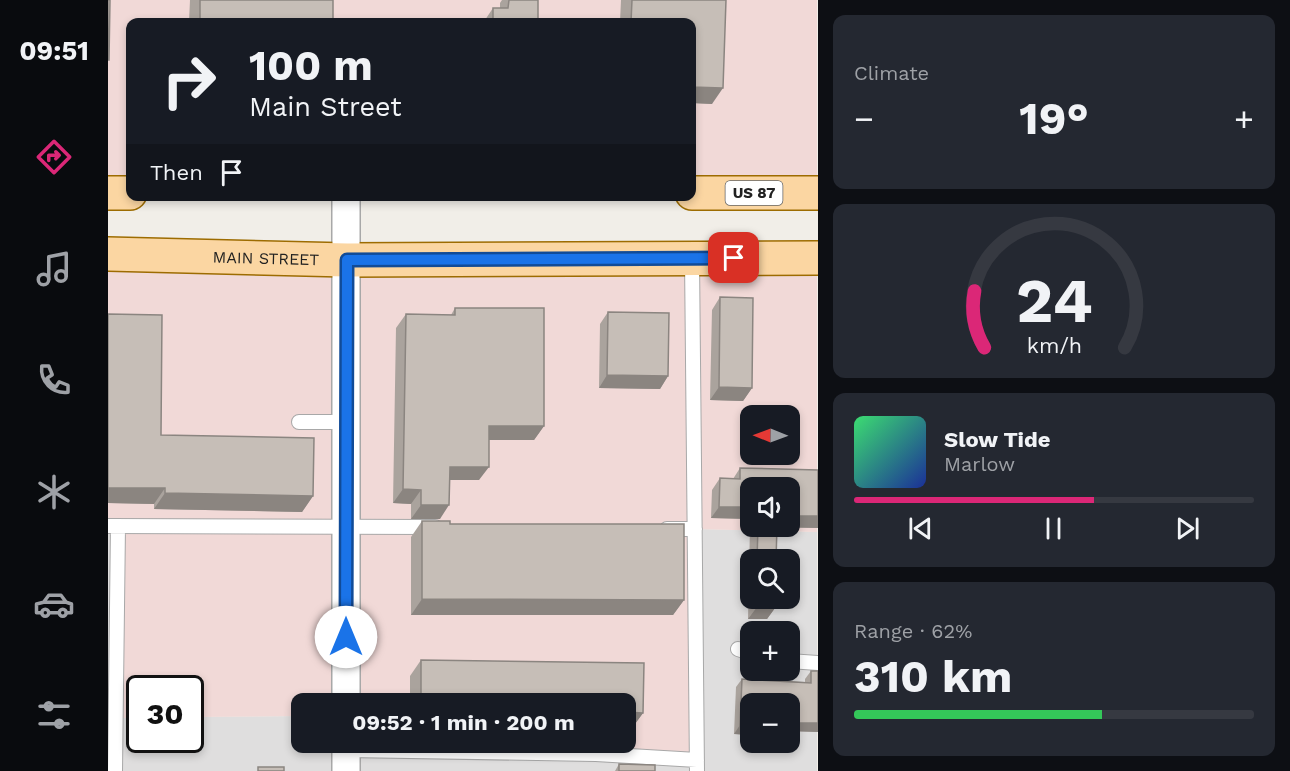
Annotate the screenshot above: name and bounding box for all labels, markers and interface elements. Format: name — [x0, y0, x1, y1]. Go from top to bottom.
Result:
text: 09:51 — [19, 35, 89, 67]
text: 100 m — [249, 41, 373, 90]
icon: right — [150, 42, 228, 120]
text: Climate — [854, 61, 929, 85]
text: Main Street — [249, 91, 402, 123]
text: 19° — [1019, 92, 1089, 145]
text: − — [854, 99, 874, 138]
text: + — [1234, 99, 1254, 138]
icon: directions — [33, 136, 75, 178]
icon: arrive — [215, 156, 248, 189]
text: Then — [150, 160, 203, 185]
road number: US 87 — [726, 181, 782, 205]
pin — [708, 232, 759, 283]
icon: arrive — [717, 241, 750, 274]
icon: music — [33, 248, 75, 290]
street label: MAIN STREET — [213, 248, 320, 269]
text: 24 — [1016, 264, 1092, 337]
text: km/h — [1026, 333, 1082, 358]
icon: phone — [33, 359, 75, 401]
north arrow — [740, 405, 800, 465]
map controls — [740, 405, 800, 753]
text: Slow Tide — [944, 427, 1051, 452]
text: Marlow — [944, 452, 1015, 476]
icon: climate — [33, 471, 75, 513]
button: sound — [740, 477, 800, 537]
icon: previous — [904, 512, 937, 545]
icon: pause — [1037, 512, 1070, 545]
icon: next — [1171, 512, 1204, 545]
button: search — [740, 549, 800, 609]
icon: car — [33, 583, 75, 625]
position arrow — [314, 605, 378, 669]
text: Range · 62% — [854, 619, 972, 643]
button: + — [740, 621, 800, 681]
text: 310 km — [854, 650, 1012, 703]
speed limit sign: 30 — [126, 675, 204, 753]
button: − — [740, 693, 800, 753]
icon: filters — [33, 694, 75, 736]
text: 09:52 · 1 min · 200 m — [352, 710, 575, 735]

